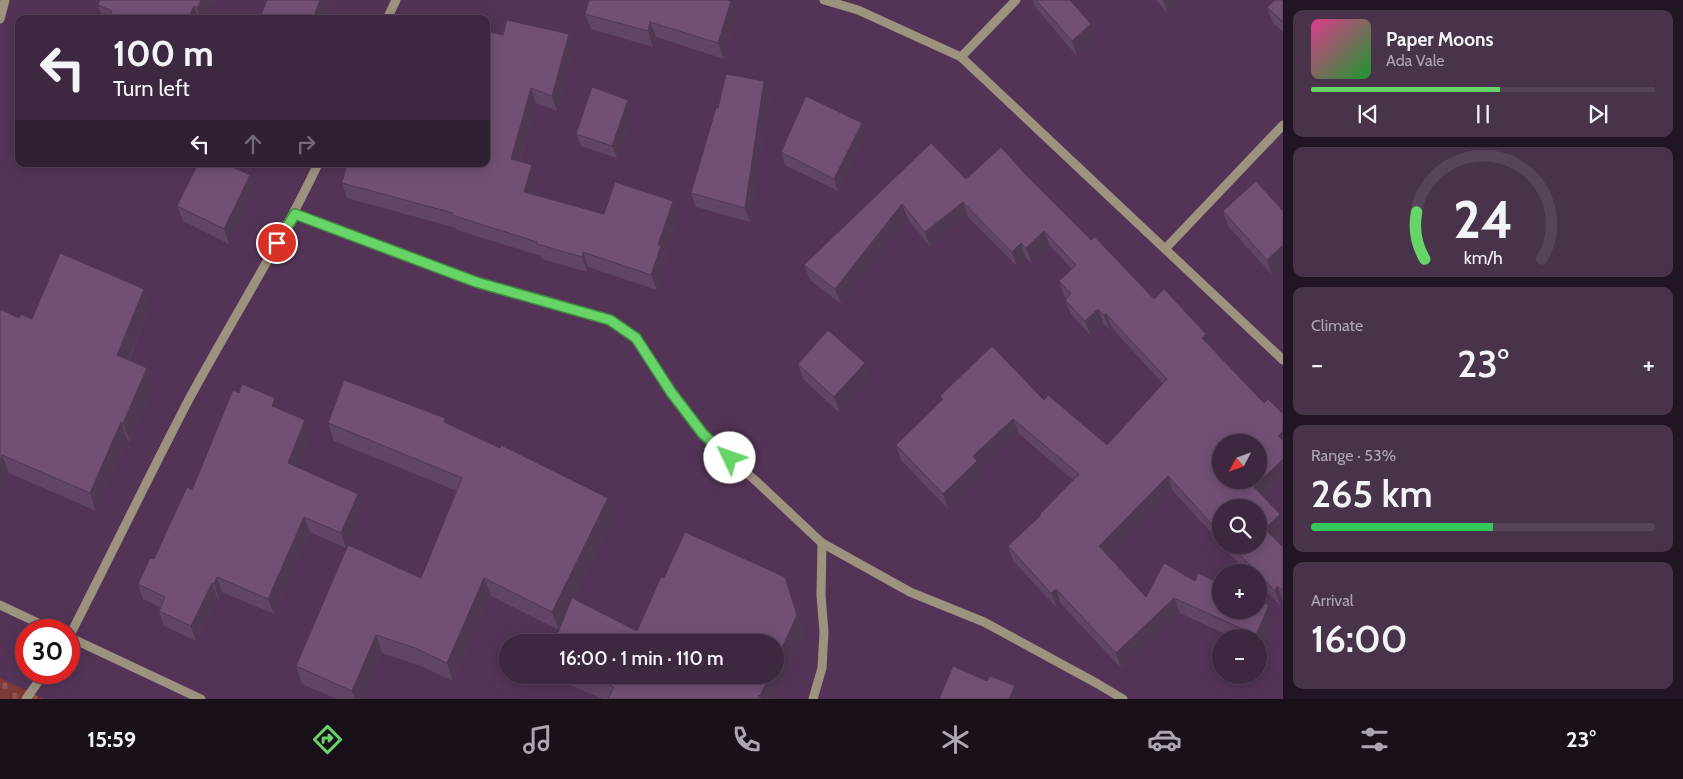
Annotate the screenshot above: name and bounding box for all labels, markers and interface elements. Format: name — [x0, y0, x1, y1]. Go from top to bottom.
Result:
text: Paper Moons — [1386, 28, 1494, 51]
text: 100 m — [113, 32, 214, 75]
icon: left — [30, 35, 95, 100]
text: Ada Vale — [1386, 51, 1445, 70]
text: Turn left — [113, 75, 190, 102]
icon: previous — [1354, 100, 1382, 128]
icon: pause — [1469, 100, 1497, 128]
icon: next — [1584, 100, 1612, 128]
icon: left — [186, 130, 214, 158]
icon: ahead — [239, 130, 267, 158]
icon: right — [292, 130, 320, 158]
text: 24 — [1453, 188, 1513, 251]
pin — [256, 222, 298, 264]
icon: arrive — [263, 229, 291, 257]
text: km/h — [1463, 247, 1503, 268]
text: Climate — [1311, 316, 1363, 335]
text: 23° — [1457, 340, 1509, 387]
text: − — [1311, 347, 1323, 381]
text: + — [1643, 347, 1655, 381]
position arrow — [703, 431, 755, 483]
north arrow — [1212, 434, 1268, 489]
map controls — [1212, 434, 1267, 684]
text: Range · 53% — [1311, 446, 1396, 465]
text: 265 km — [1311, 470, 1433, 517]
button: search — [1212, 499, 1267, 554]
button: + — [1212, 564, 1267, 619]
text: Arrival — [1311, 591, 1354, 610]
text: 16:00 — [1311, 615, 1408, 662]
speed limit sign: 30 — [15, 619, 80, 684]
button: − — [1212, 629, 1267, 684]
text: 16:00 · 1 min · 110 m — [559, 647, 724, 670]
icon: directions — [310, 722, 345, 757]
icon: music — [520, 722, 555, 757]
icon: phone — [729, 722, 764, 757]
icon: climate — [938, 722, 973, 757]
icon: car — [1147, 722, 1182, 757]
icon: filters — [1357, 722, 1392, 757]
text: 15:59 — [87, 726, 136, 753]
text: 23° — [1566, 726, 1596, 753]

